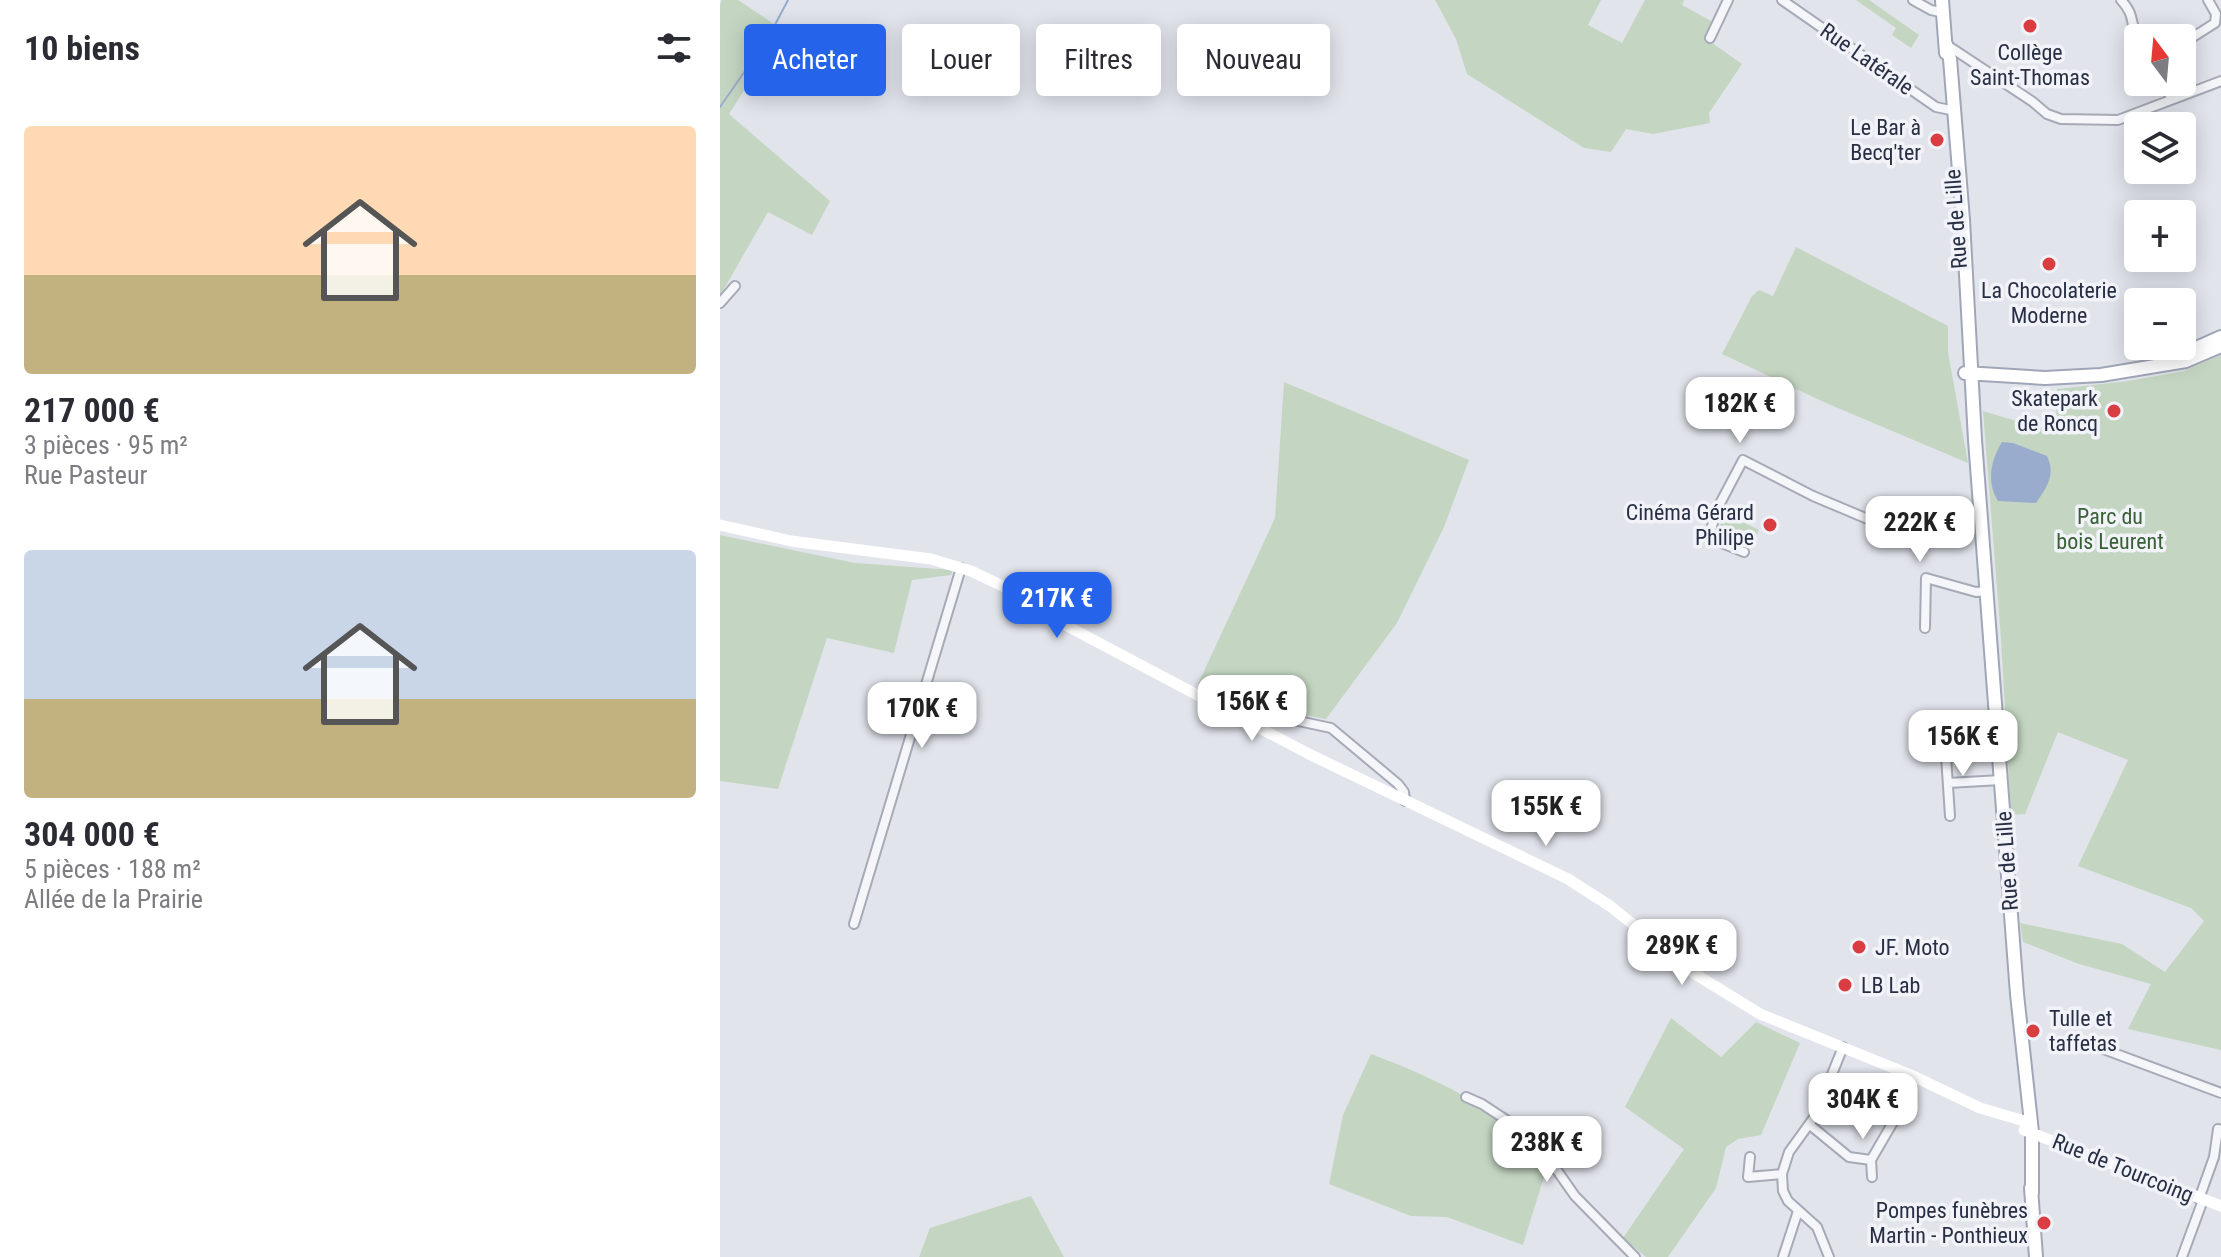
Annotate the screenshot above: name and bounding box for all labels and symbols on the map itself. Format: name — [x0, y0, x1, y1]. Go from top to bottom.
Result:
marker: Collège Saint-Thomas — [2021, 17, 2039, 35]
street label: Rue Latérale — [1816, 18, 1918, 100]
north arrow — [2124, 24, 2196, 96]
place label: Collège Saint-Thomas — [1970, 40, 2090, 90]
place label: Le Bar à Becq'ter — [1850, 115, 1921, 165]
marker: Le Bar à Becq'ter — [1928, 131, 1946, 149]
street label: Rue de Lille — [1940, 168, 1972, 270]
marker: La Chocolaterie Moderne — [2040, 255, 2058, 273]
place label: La Chocolaterie Moderne — [1981, 278, 2117, 328]
pin: 182K € — [1675, 377, 1805, 445]
place label: Skatepark de Roncq — [2011, 386, 2098, 436]
marker: Skatepark de Roncq — [2105, 402, 2123, 420]
pin: 222K € — [1855, 496, 1985, 564]
place label: Cinéma Gérard Philipe — [1626, 500, 1754, 550]
park label: Parc du bois Leurent — [2056, 504, 2164, 554]
marker: Cinéma Gérard Philipe — [1761, 516, 1779, 534]
pin: 217K € — [992, 572, 1122, 640]
pin: 156K € — [1187, 675, 1317, 743]
pin: 170K € — [857, 682, 987, 750]
pin: 156K € — [1898, 710, 2028, 778]
pin: 155K € — [1481, 780, 1611, 848]
street label: Rue de Lille — [1991, 810, 2023, 912]
pin: 289K € — [1617, 919, 1747, 987]
place label: JF. Moto — [1875, 935, 1950, 960]
marker: JF. Moto — [1850, 938, 1868, 956]
place label: LB Lab — [1861, 973, 1920, 998]
marker: LB Lab — [1836, 976, 1854, 994]
place label: Tulle et taffetas — [2049, 1006, 2117, 1056]
marker: Tulle et taffetas — [2024, 1022, 2042, 1040]
pin: 304K € — [1798, 1073, 1928, 1141]
pin: 238K € — [1482, 1116, 1612, 1184]
street label: Rue de Tourcoing — [2049, 1128, 2197, 1208]
place label: Pompes funèbres Martin - Ponthieux — [1869, 1198, 2028, 1248]
marker: Pompes funèbres Martin - Ponthieux — [2035, 1214, 2053, 1232]

